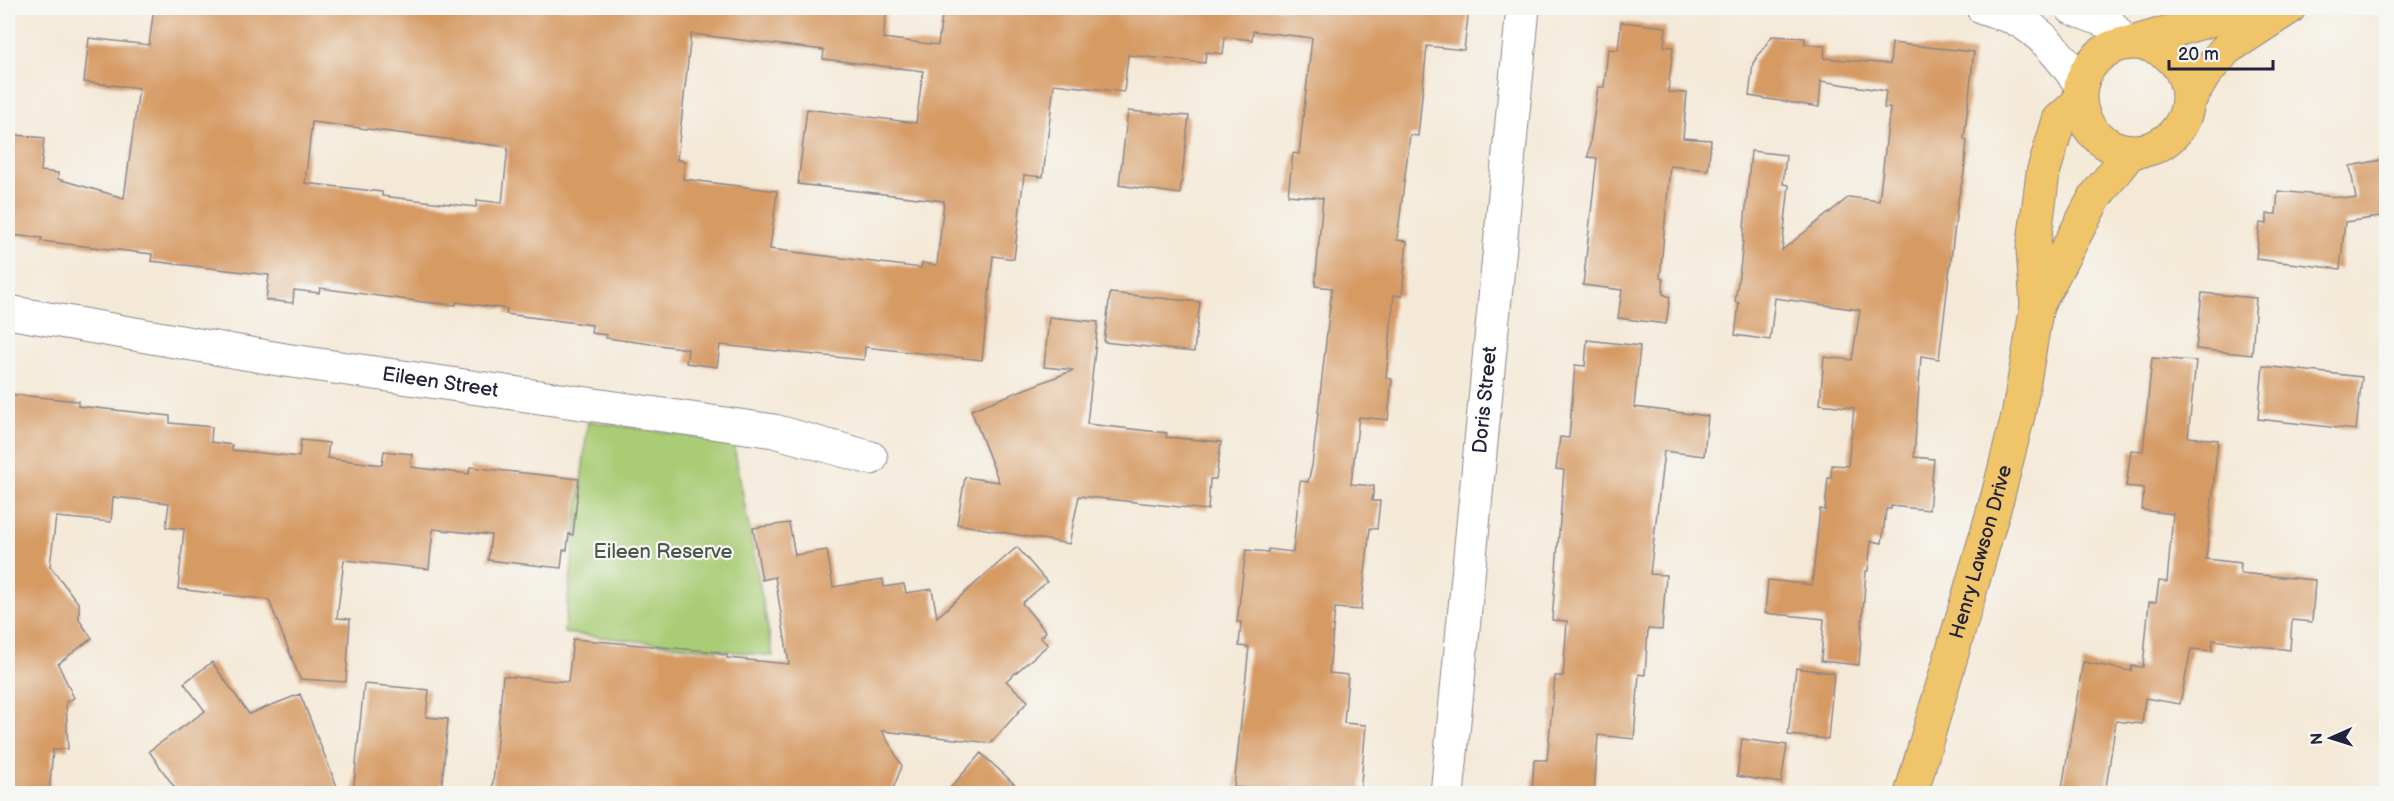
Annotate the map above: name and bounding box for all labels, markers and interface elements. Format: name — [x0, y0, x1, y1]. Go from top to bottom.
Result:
scale bar — [2169, 33, 2272, 71]
text: 20 m — [2178, 44, 2219, 65]
street label: Doris Street — [1468, 345, 1502, 454]
street label: Eileen Street — [381, 362, 500, 403]
street label: Henry Lawson Drive — [1945, 462, 2017, 642]
park label: Eileen Reserve — [594, 540, 733, 564]
north arrow — [2301, 708, 2361, 768]
text: N — [2308, 732, 2327, 745]

